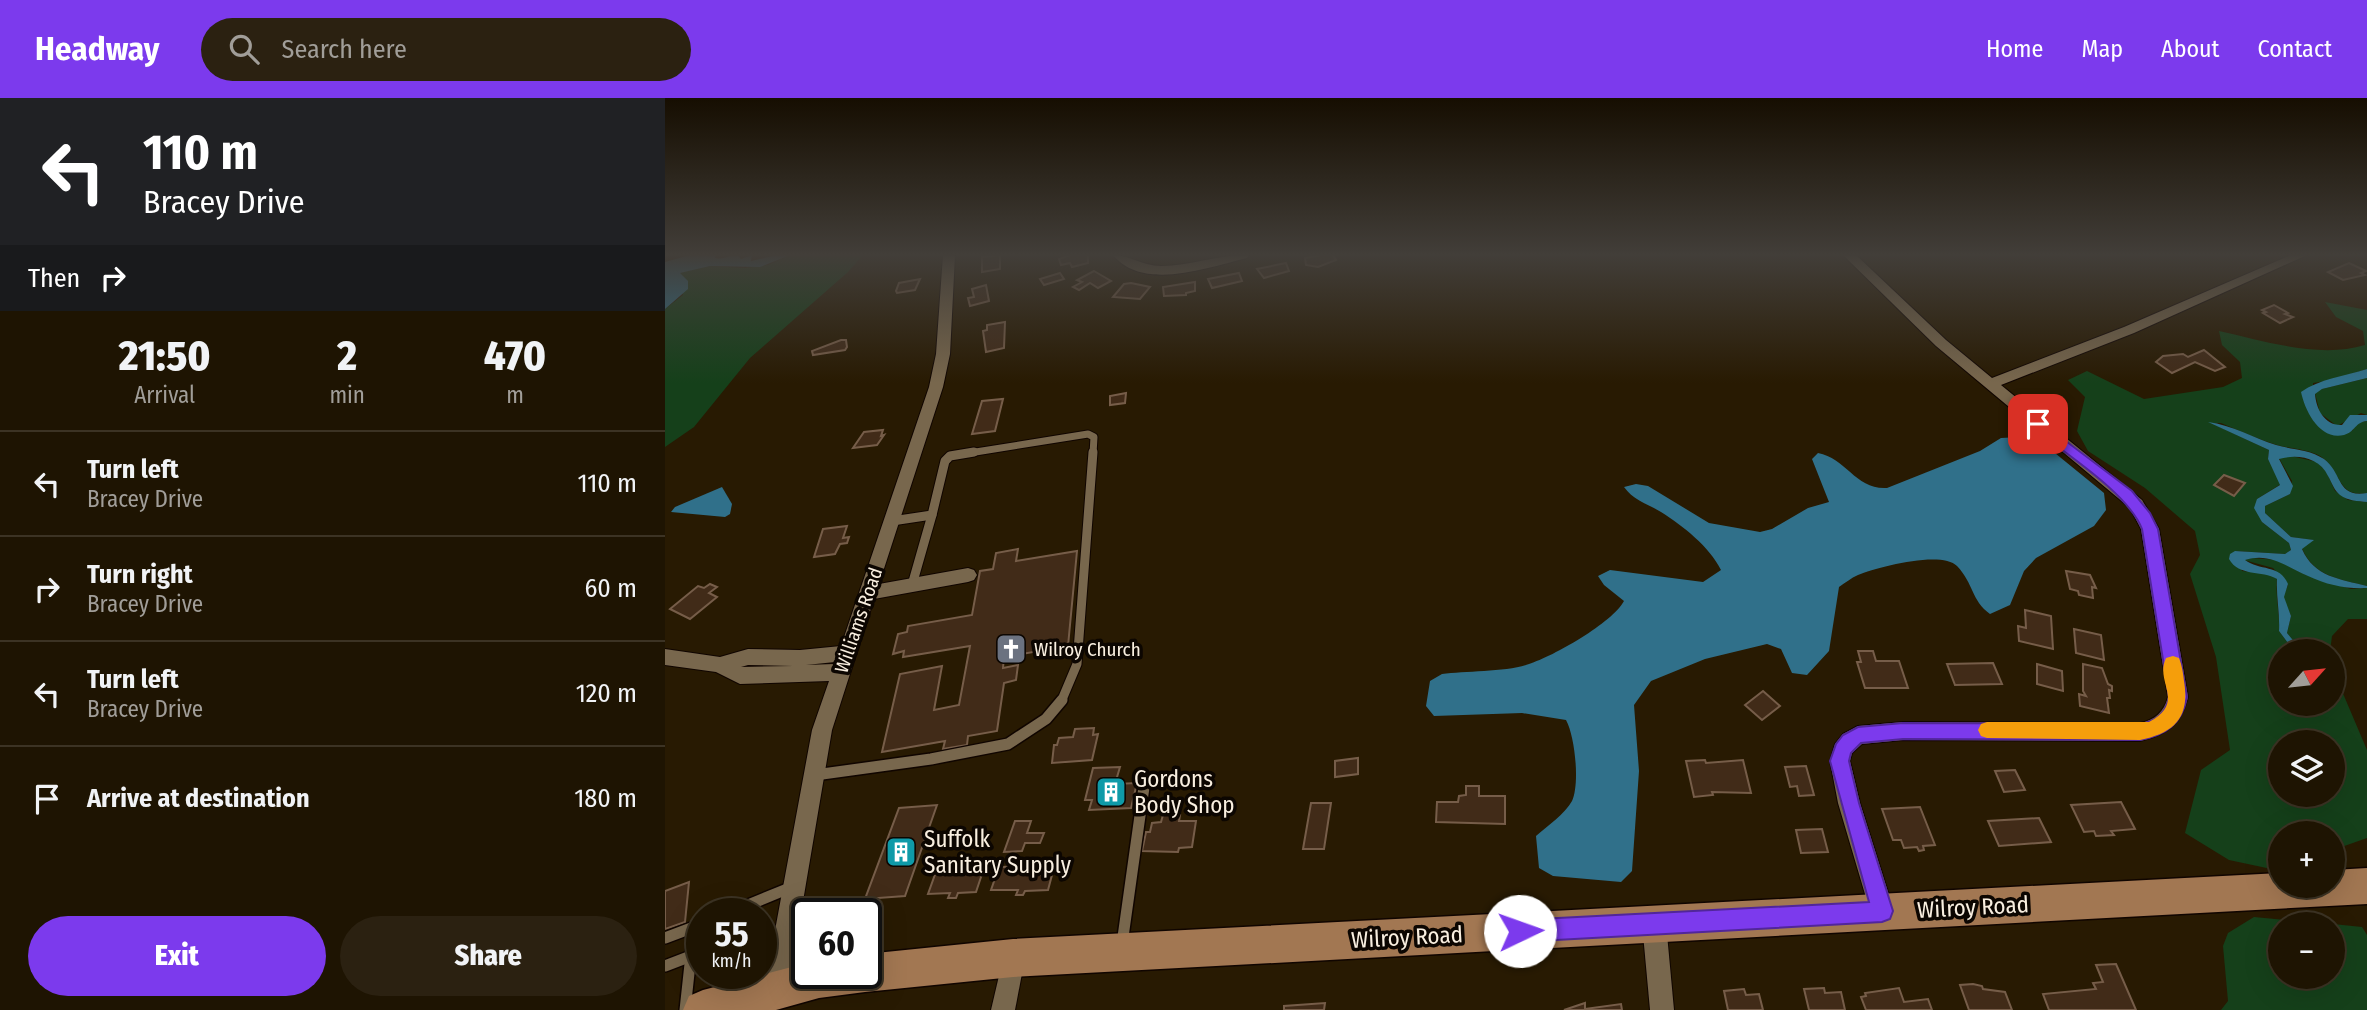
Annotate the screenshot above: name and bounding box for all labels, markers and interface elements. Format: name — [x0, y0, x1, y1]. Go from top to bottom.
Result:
search box — [201, 18, 691, 81]
text: Headway — [35, 29, 159, 69]
icon: search — [225, 30, 263, 68]
text: Search here — [281, 34, 407, 65]
text: Home — [1986, 35, 2043, 63]
text: Map — [2081, 35, 2123, 63]
text: About — [2161, 35, 2219, 63]
text: Contact — [2257, 35, 2332, 63]
text: 110 m — [143, 123, 258, 182]
icon: left — [28, 126, 119, 217]
text: Bracey Drive — [143, 183, 305, 221]
icon: right — [94, 259, 132, 297]
text: Then — [28, 263, 80, 294]
text: 21:50 — [119, 331, 211, 381]
text: 2 — [337, 331, 357, 381]
text: 470 — [484, 331, 546, 381]
text: Arrival — [134, 381, 195, 409]
text: min — [329, 381, 365, 409]
text: m — [506, 381, 524, 409]
pin — [2008, 394, 2068, 454]
icon: arrive — [2019, 405, 2057, 443]
text: Turn left — [87, 454, 179, 485]
icon: left — [28, 465, 66, 503]
text: 110 m — [577, 468, 637, 499]
text: Bracey Drive — [87, 485, 203, 513]
text: Turn right — [87, 559, 193, 590]
street label: Williams Road — [830, 565, 887, 676]
icon: right — [28, 570, 66, 608]
text: 60 m — [584, 573, 637, 604]
text: Bracey Drive — [87, 590, 203, 618]
church icon: Wilroy Church — [994, 632, 1028, 666]
place label: Wilroy Church — [1034, 638, 1141, 661]
north arrow — [2268, 639, 2345, 716]
map controls — [2268, 639, 2345, 989]
text: Turn left — [87, 664, 179, 695]
icon: left — [28, 675, 66, 713]
text: 120 m — [576, 678, 637, 709]
text: Bracey Drive — [87, 695, 203, 723]
button: layers — [2268, 730, 2345, 807]
place label: Gordons Body Shop — [1134, 765, 1235, 819]
building icon: Gordons Body Shop — [1094, 775, 1128, 809]
icon: arrive — [28, 780, 66, 818]
text: Arrive at destination — [87, 783, 310, 814]
text: 180 m — [574, 783, 637, 814]
button: + — [2268, 821, 2345, 898]
place label: Suffolk Sanitary Supply — [924, 825, 1072, 879]
building icon: Suffolk Sanitary Supply — [884, 835, 918, 869]
street label: Wilroy Road — [1916, 890, 2030, 924]
position arrow — [1483, 894, 1557, 968]
speed limit sign: 60 — [791, 898, 882, 989]
button: − — [2268, 912, 2345, 989]
text: 55 — [714, 913, 749, 955]
button: Exit — [28, 916, 326, 996]
button: Share — [340, 916, 637, 996]
street label: Wilroy Road — [1350, 920, 1464, 954]
text: km/h — [711, 950, 752, 972]

